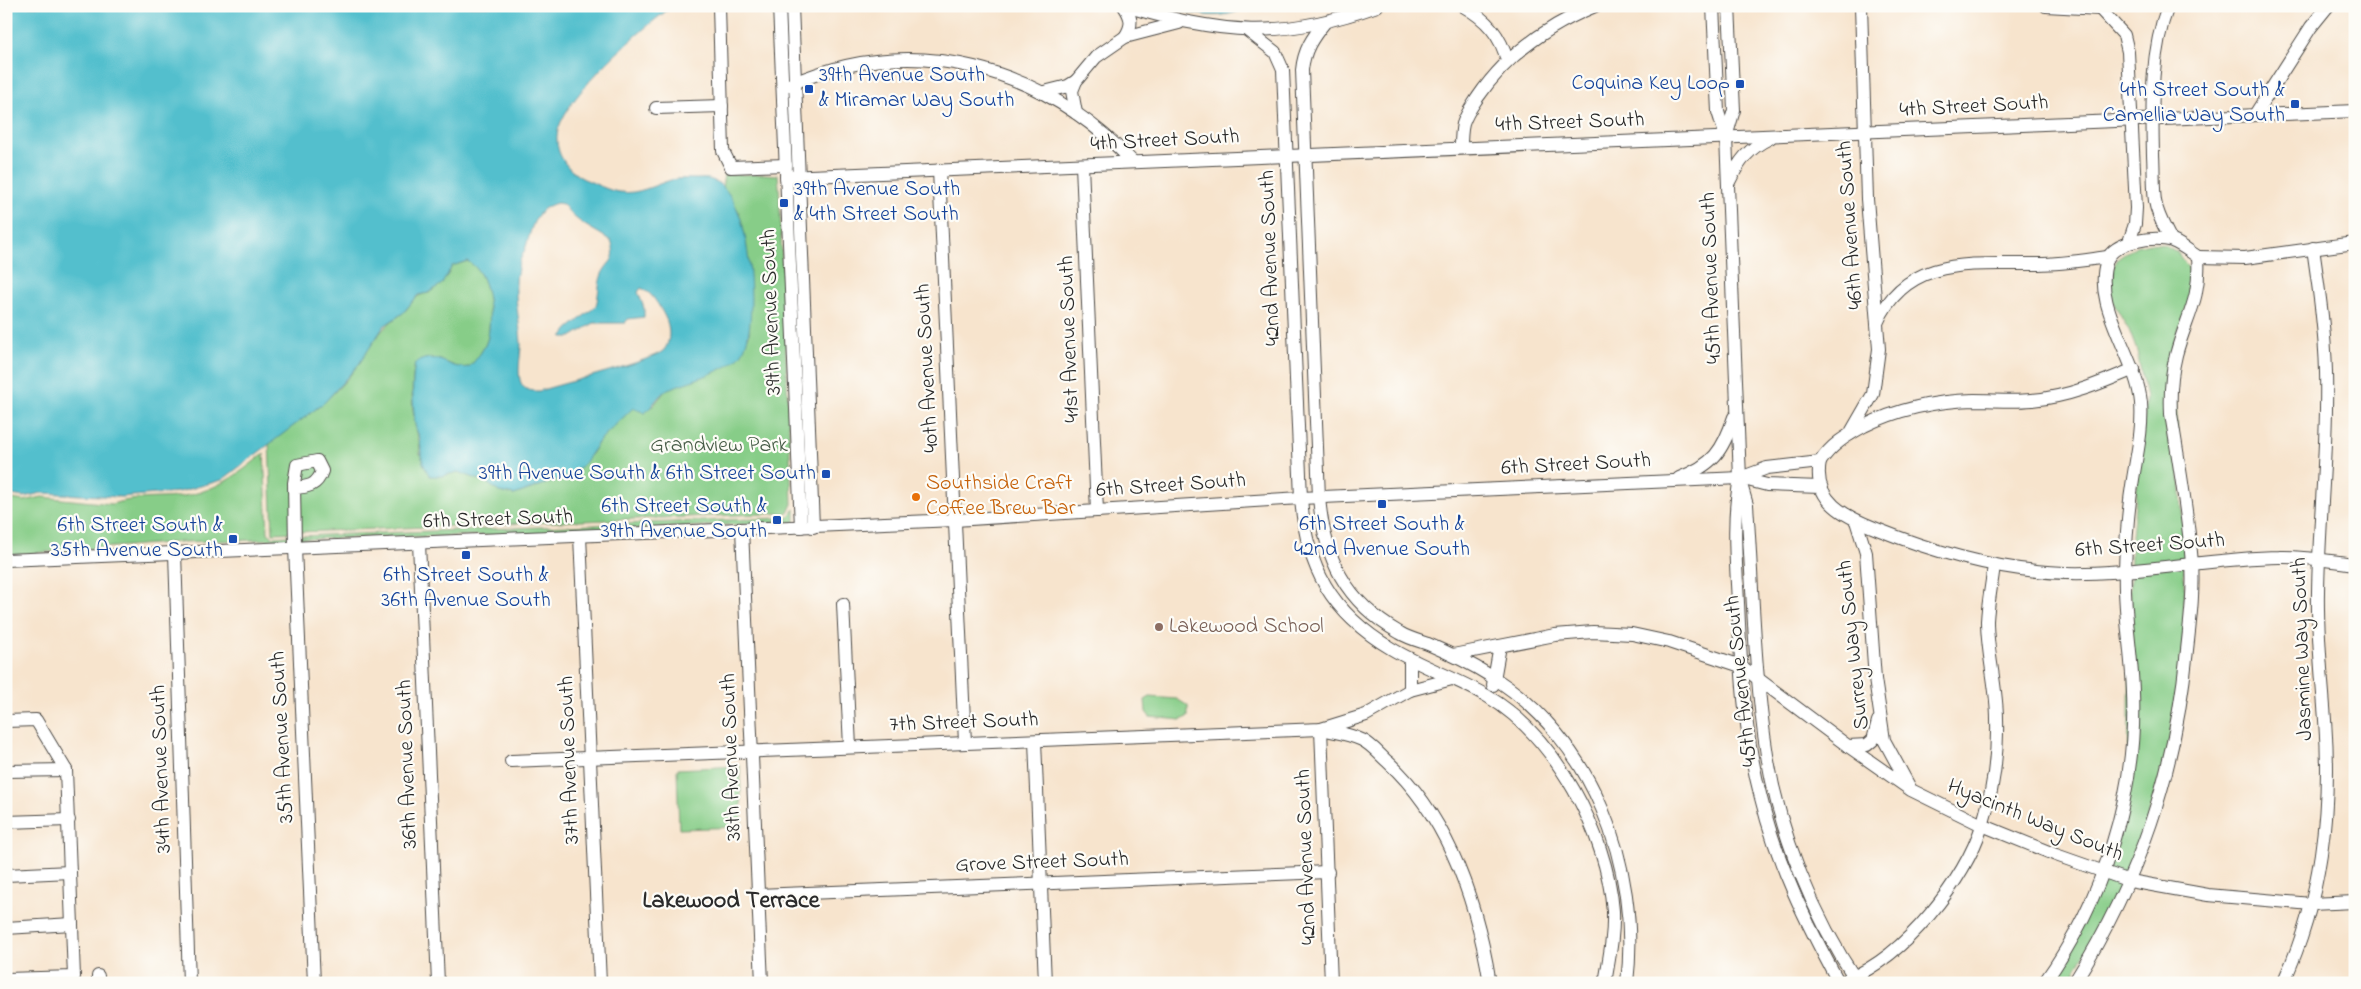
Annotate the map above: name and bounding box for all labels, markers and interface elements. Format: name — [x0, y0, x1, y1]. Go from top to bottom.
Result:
place label: 39th Avenue South & Miramar Way South — [819, 60, 1014, 118]
place label: Coquina Key Loop — [1571, 68, 1730, 101]
place label: 4th Street South & Camellia Way South — [2103, 75, 2285, 133]
marker: Coquina Key Loop — [1734, 78, 1746, 90]
marker: 39th Avenue South & Miramar Way South — [803, 83, 815, 95]
street label: 4th Street South — [1899, 87, 2049, 127]
marker: 4th Street South & Camellia Way South — [2289, 98, 2301, 110]
street label: 4th Street South — [1495, 104, 1645, 142]
street label: 4th Street South — [1090, 121, 1240, 161]
street label: 46th Avenue South — [1829, 139, 1873, 311]
street label: 42nd Avenue South — [1252, 170, 1290, 346]
place label: 39th Avenue South & 4th Street South — [794, 174, 960, 231]
street label: 45th Avenue South — [1693, 191, 1731, 365]
marker: 39th Avenue South & 4th Street South — [778, 197, 790, 209]
street label: 39th Avenue South — [753, 228, 791, 396]
street label: 41st Avenue South — [1051, 255, 1089, 423]
street label: 40th Avenue South — [908, 283, 948, 453]
park label: Grandview Park — [650, 430, 788, 462]
street label: 6th Street South — [1500, 445, 1652, 485]
place label: 39th Avenue South & 6th Street South — [479, 458, 816, 490]
street label: 6th Street South — [1095, 465, 1247, 507]
marker: 39th Avenue South & 6th Street South — [820, 468, 832, 480]
place label: Southside Craft Coffee Brew Bar — [926, 468, 1076, 525]
place label: 6th Street South & 39th Avenue South — [601, 491, 767, 548]
marker: Southside Craft Coffee Brew Bar — [910, 491, 922, 503]
marker: 6th Street South & 42nd Avenue South — [1376, 498, 1388, 510]
street label: 6th Street South — [423, 501, 573, 539]
place label: 6th Street South & 42nd Avenue South — [1294, 509, 1470, 566]
place label: 6th Street South & 35th Avenue South — [51, 510, 223, 567]
marker: 6th Street South & 39th Avenue South — [771, 514, 783, 526]
street label: 6th Street South — [2074, 525, 2226, 567]
marker: 6th Street South & 35th Avenue South — [227, 533, 239, 545]
marker: 6th Street South & 36th Avenue South — [460, 549, 472, 561]
street label: Jasmine Way South — [2284, 557, 2323, 741]
street label: Surrey Way South — [1829, 558, 1880, 731]
place label: 6th Street South & 36th Avenue South — [381, 560, 551, 617]
street label: 45th Avenue South — [1717, 594, 1767, 768]
place label: Lakewood School — [1169, 611, 1324, 643]
marker: Lakewood School — [1153, 621, 1165, 633]
street label: 35th Avenue South — [263, 650, 303, 824]
street label: 38th Avenue South — [713, 673, 751, 841]
street label: 37th Avenue South — [551, 675, 589, 845]
street label: 36th Avenue South — [389, 679, 427, 849]
street label: 34th Avenue South — [143, 684, 181, 854]
street label: 7th Street South — [889, 704, 1039, 742]
street label: 42nd Avenue South — [1288, 769, 1326, 945]
street label: Hyacinth Way South — [1942, 771, 2128, 872]
street label: Grove Street South — [955, 844, 1129, 882]
district label: Lakewood Terrace — [643, 884, 821, 919]

